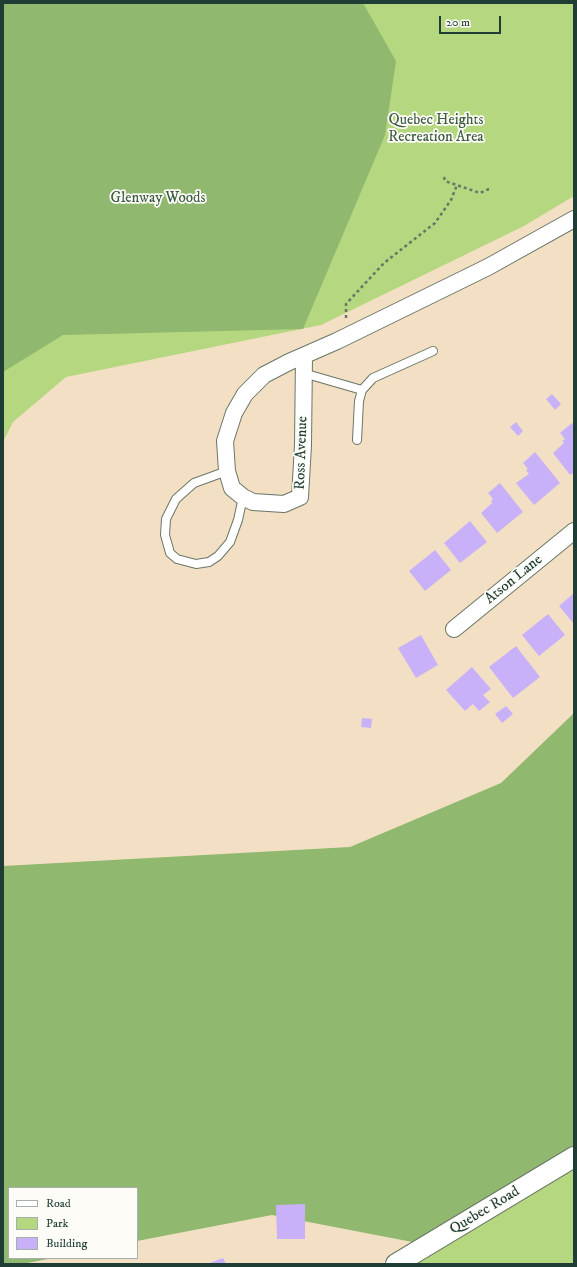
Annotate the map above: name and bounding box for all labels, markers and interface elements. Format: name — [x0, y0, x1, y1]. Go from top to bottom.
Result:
scale bar — [441, 8, 503, 34]
text: 20 m — [446, 15, 470, 30]
park label: Quebec Heights Recreation Area — [388, 112, 484, 147]
park label: Glenway Woods — [110, 190, 206, 208]
street label: Ross Avenue — [292, 416, 312, 490]
street label: Atson Lane — [482, 551, 546, 609]
street label: Quebec Road — [447, 1183, 523, 1239]
legend — [8, 1187, 138, 1259]
text: Road — [46, 1196, 71, 1211]
text: Park — [46, 1216, 68, 1231]
text: Building — [46, 1236, 87, 1251]

